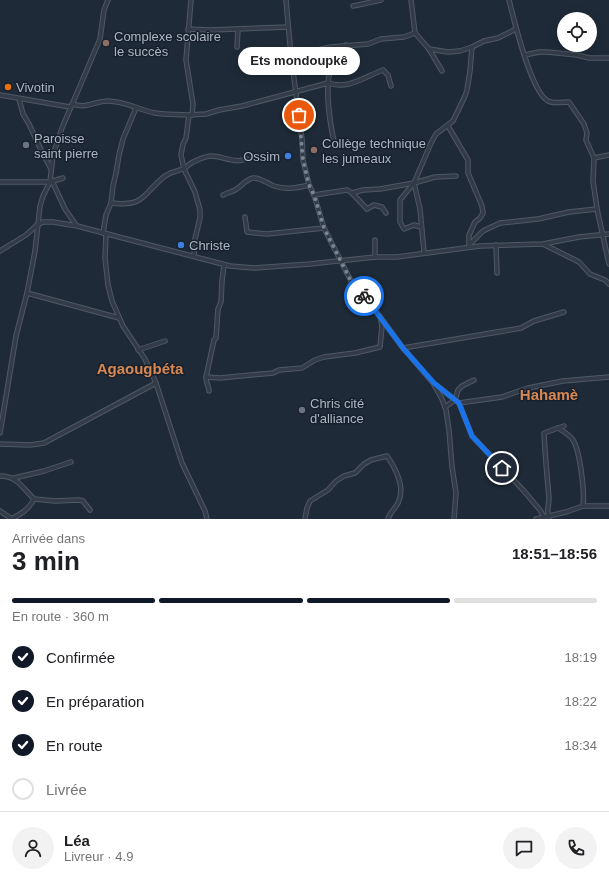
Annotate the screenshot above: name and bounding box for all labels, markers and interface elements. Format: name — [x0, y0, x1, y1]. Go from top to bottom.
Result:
map controls — [557, 12, 597, 52]
button: locate — [557, 12, 597, 52]
place label: Complexe scolaire le succès — [114, 29, 221, 59]
marker: Complexe scolaire le succès — [101, 38, 111, 48]
callout: Ets mondoupkê — [238, 47, 360, 75]
text: Ets mondoupkê — [250, 53, 348, 68]
place label: Vivotin — [16, 80, 55, 95]
marker: Vivotin — [3, 82, 13, 92]
pin — [282, 98, 316, 132]
icon: bag — [288, 104, 310, 126]
place label: Paroisse saint pierre — [34, 131, 98, 161]
place label: Collège technique les jumeaux — [322, 136, 426, 166]
marker: Paroisse saint pierre — [21, 140, 31, 150]
marker: Collège technique les jumeaux — [309, 145, 319, 155]
place label: Ossim — [243, 149, 280, 164]
marker: Ossim — [283, 151, 293, 161]
place label: Christe — [189, 238, 230, 253]
marker: Christe — [176, 240, 186, 250]
courier — [344, 276, 384, 316]
icon: bike — [353, 285, 375, 307]
district label: Agaougbéta — [97, 360, 184, 377]
district label: Hahamè — [520, 386, 578, 403]
place label: Chris cité d'alliance — [310, 396, 364, 426]
marker: Chris cité d'alliance — [297, 405, 307, 415]
pin — [485, 451, 519, 485]
icon: home — [491, 457, 513, 479]
text: Arrivée dans — [12, 531, 85, 546]
text: 18:51–18:56 — [512, 545, 597, 562]
text: 3 min — [12, 546, 80, 576]
text: En route · 360 m — [12, 609, 109, 624]
icon: check — [12, 646, 34, 668]
text: Confirmée — [46, 649, 115, 666]
text: 18:19 — [564, 650, 597, 665]
icon: check — [12, 690, 34, 712]
text: En préparation — [46, 693, 144, 710]
text: 18:22 — [564, 694, 597, 709]
icon: check — [12, 734, 34, 756]
text: En route — [46, 737, 103, 754]
text: 18:34 — [564, 738, 597, 753]
text: Livrée — [46, 781, 87, 798]
button: person — [12, 827, 54, 869]
button: chat — [503, 827, 545, 869]
button: phone — [555, 827, 597, 869]
text: Léa — [64, 832, 90, 849]
text: Livreur · 4.9 — [64, 849, 133, 864]

